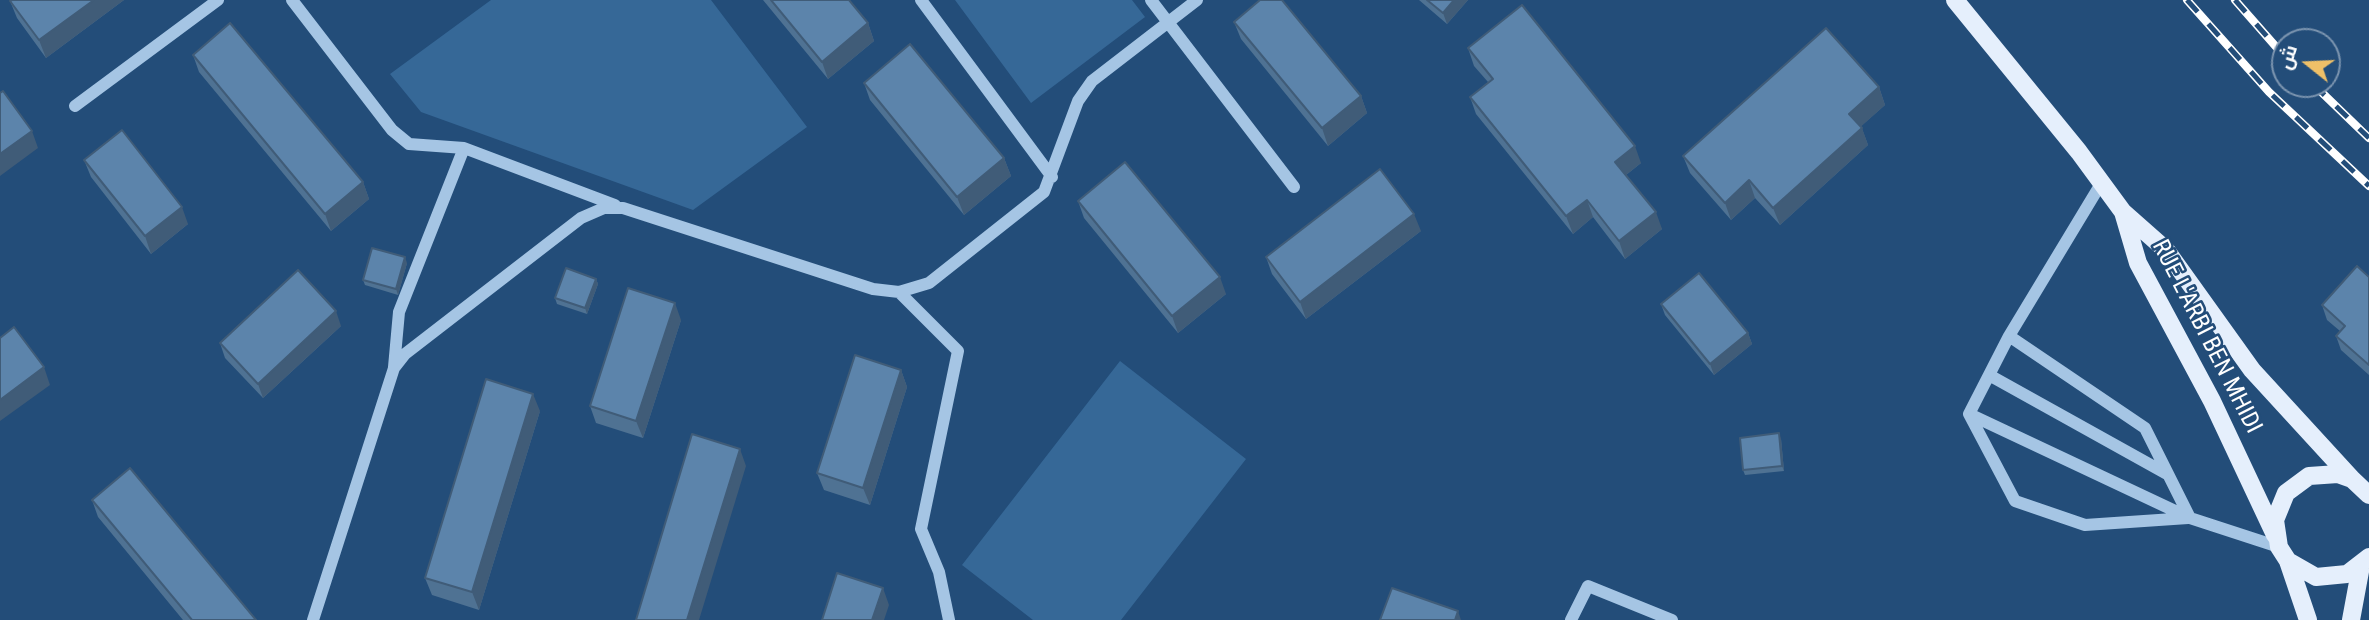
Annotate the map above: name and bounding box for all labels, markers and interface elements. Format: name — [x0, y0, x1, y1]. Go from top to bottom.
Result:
north arrow — [2271, 28, 2341, 98]
text: ش — [2273, 42, 2302, 72]
street label: RUE L'ARBI BEN MHIDI — [2145, 235, 2267, 439]

